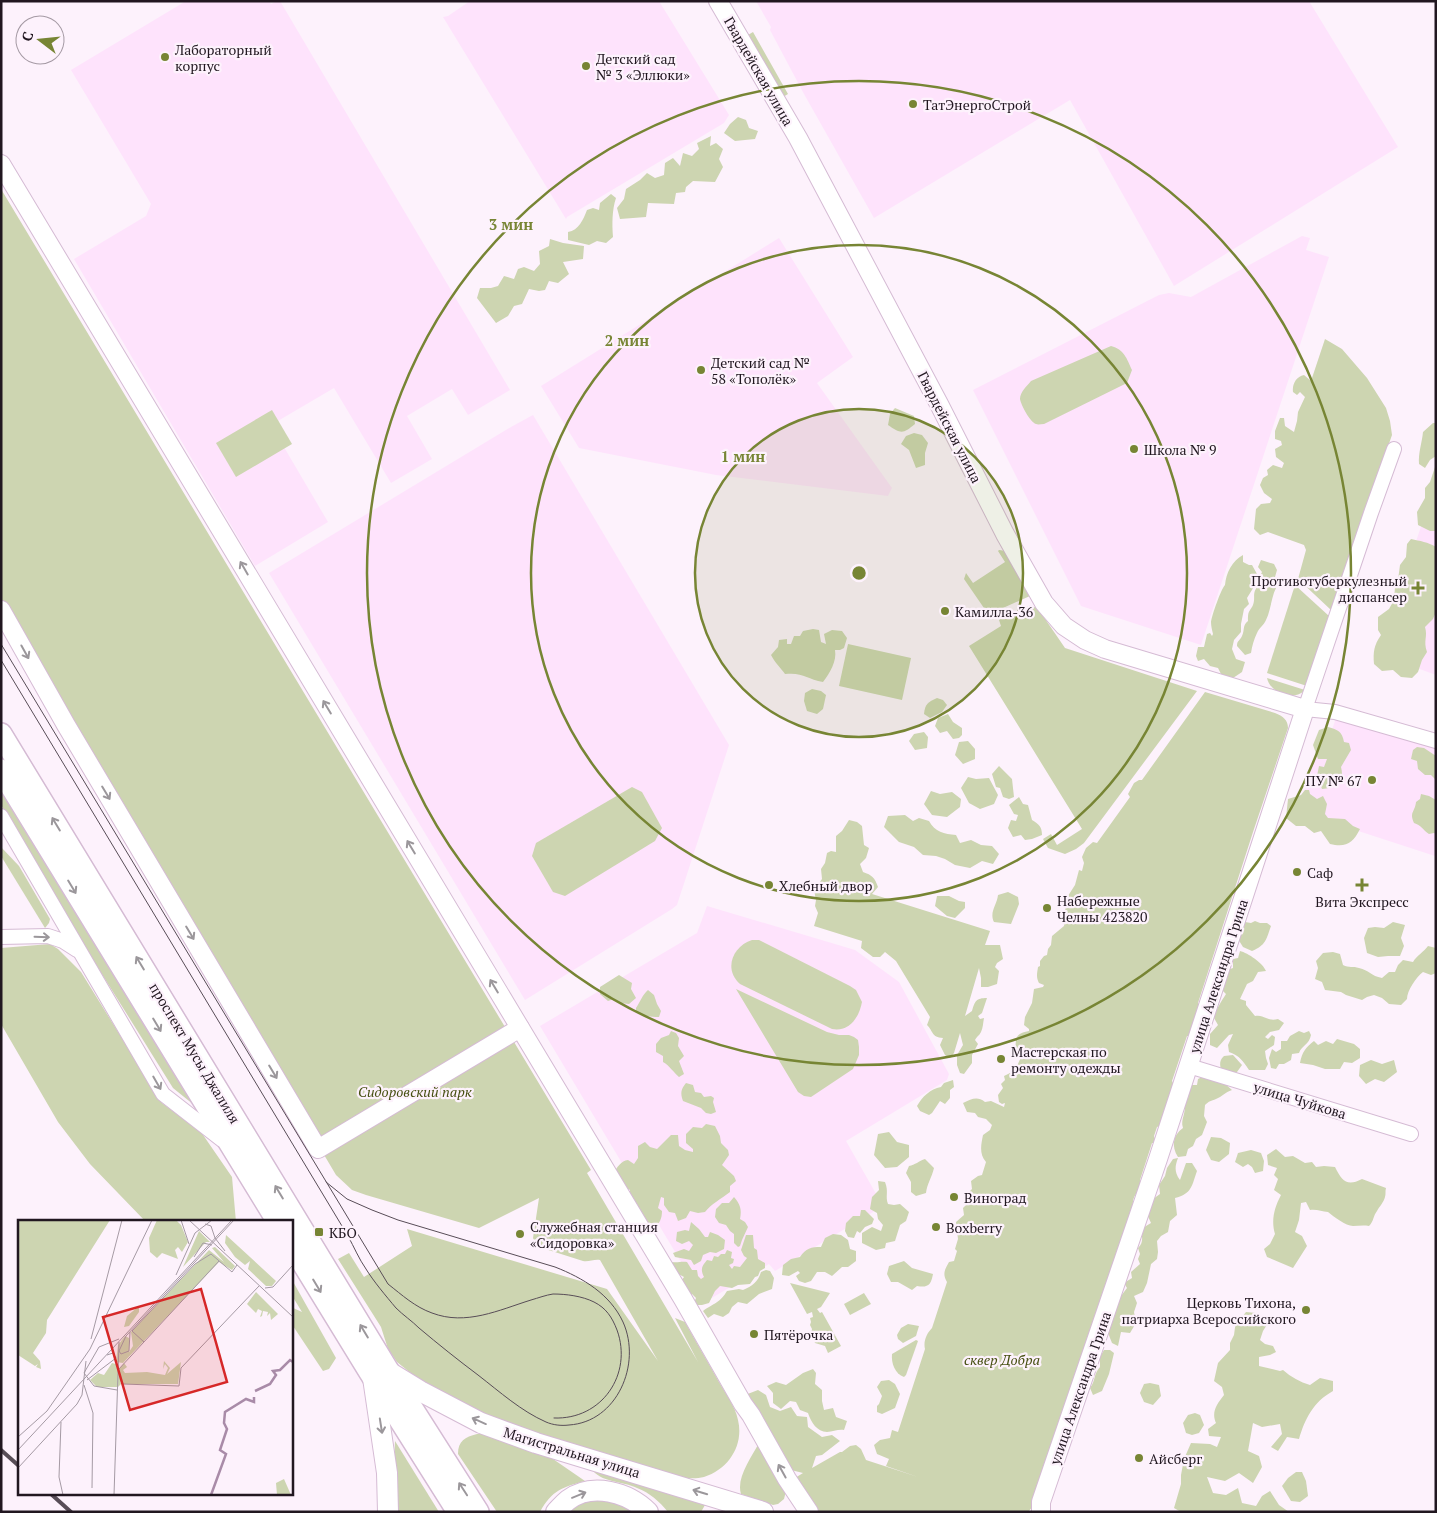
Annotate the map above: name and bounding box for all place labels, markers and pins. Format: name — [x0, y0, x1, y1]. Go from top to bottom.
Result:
place label: Лабораторный корпус — [174, 40, 272, 75]
place label: Детский сад № 3 «Эллюки» — [596, 49, 690, 84]
marker: Лабораторный корпус — [159, 51, 171, 63]
marker: Детский сад № 3 «Эллюки» — [580, 60, 592, 72]
place label: ТатЭнергоСтрой — [923, 95, 1032, 114]
marker: ТатЭнергоСтрой — [907, 98, 919, 110]
place label: Детский сад № 58 «Тополёк» — [711, 353, 810, 388]
marker: Детский сад № 58 «Тополёк» — [695, 364, 707, 376]
place label: Школа № 9 — [1144, 440, 1217, 459]
marker: Школа № 9 — [1128, 443, 1140, 455]
centre of rings — [850, 564, 868, 582]
place label: Противотуберкулезный диспансер — [1251, 571, 1407, 606]
marker: Противотуберкулезный диспансер — [1411, 581, 1425, 595]
place label: Камилла-36 — [955, 602, 1034, 621]
marker: Камилла-36 — [939, 605, 951, 617]
place label: ПУ № 67 — [1306, 771, 1362, 790]
marker: ПУ № 67 — [1366, 774, 1378, 786]
place label: Саф — [1307, 863, 1333, 882]
marker: Саф — [1291, 866, 1303, 878]
place label: Хлебный двор — [779, 876, 872, 895]
marker: Хлебный двор — [763, 879, 775, 891]
marker: Вита Экспресс — [1356, 879, 1368, 891]
place label: Набережные Челны 423820 — [1057, 891, 1147, 926]
place label: Вита Экспресс — [1315, 892, 1409, 911]
marker: Набережные Челны 423820 — [1041, 902, 1053, 914]
place label: Мастерская по ремонту одежды — [1011, 1042, 1121, 1077]
marker: Мастерская по ремонту одежды — [995, 1053, 1007, 1065]
place label: Виноград — [964, 1188, 1027, 1207]
marker: Виноград — [948, 1191, 960, 1203]
place label: Служебная станция «Сидоровка» — [530, 1217, 658, 1252]
place label: Boxberry — [946, 1218, 1003, 1237]
marker: Boxberry — [930, 1221, 942, 1233]
place label: КБО — [329, 1223, 357, 1242]
marker: КБО — [313, 1226, 325, 1238]
marker: Служебная станция «Сидоровка» — [514, 1228, 526, 1240]
place label: Церковь Тихона, патриарха Всероссийского — [1121, 1293, 1296, 1328]
marker: Церковь Тихона, патриарха Всероссийского — [1300, 1304, 1312, 1316]
place label: Пятёрочка — [764, 1325, 833, 1344]
marker: Пятёрочка — [748, 1328, 760, 1340]
place label: Айсберг — [1149, 1449, 1202, 1468]
marker: Айсберг — [1133, 1452, 1145, 1464]

